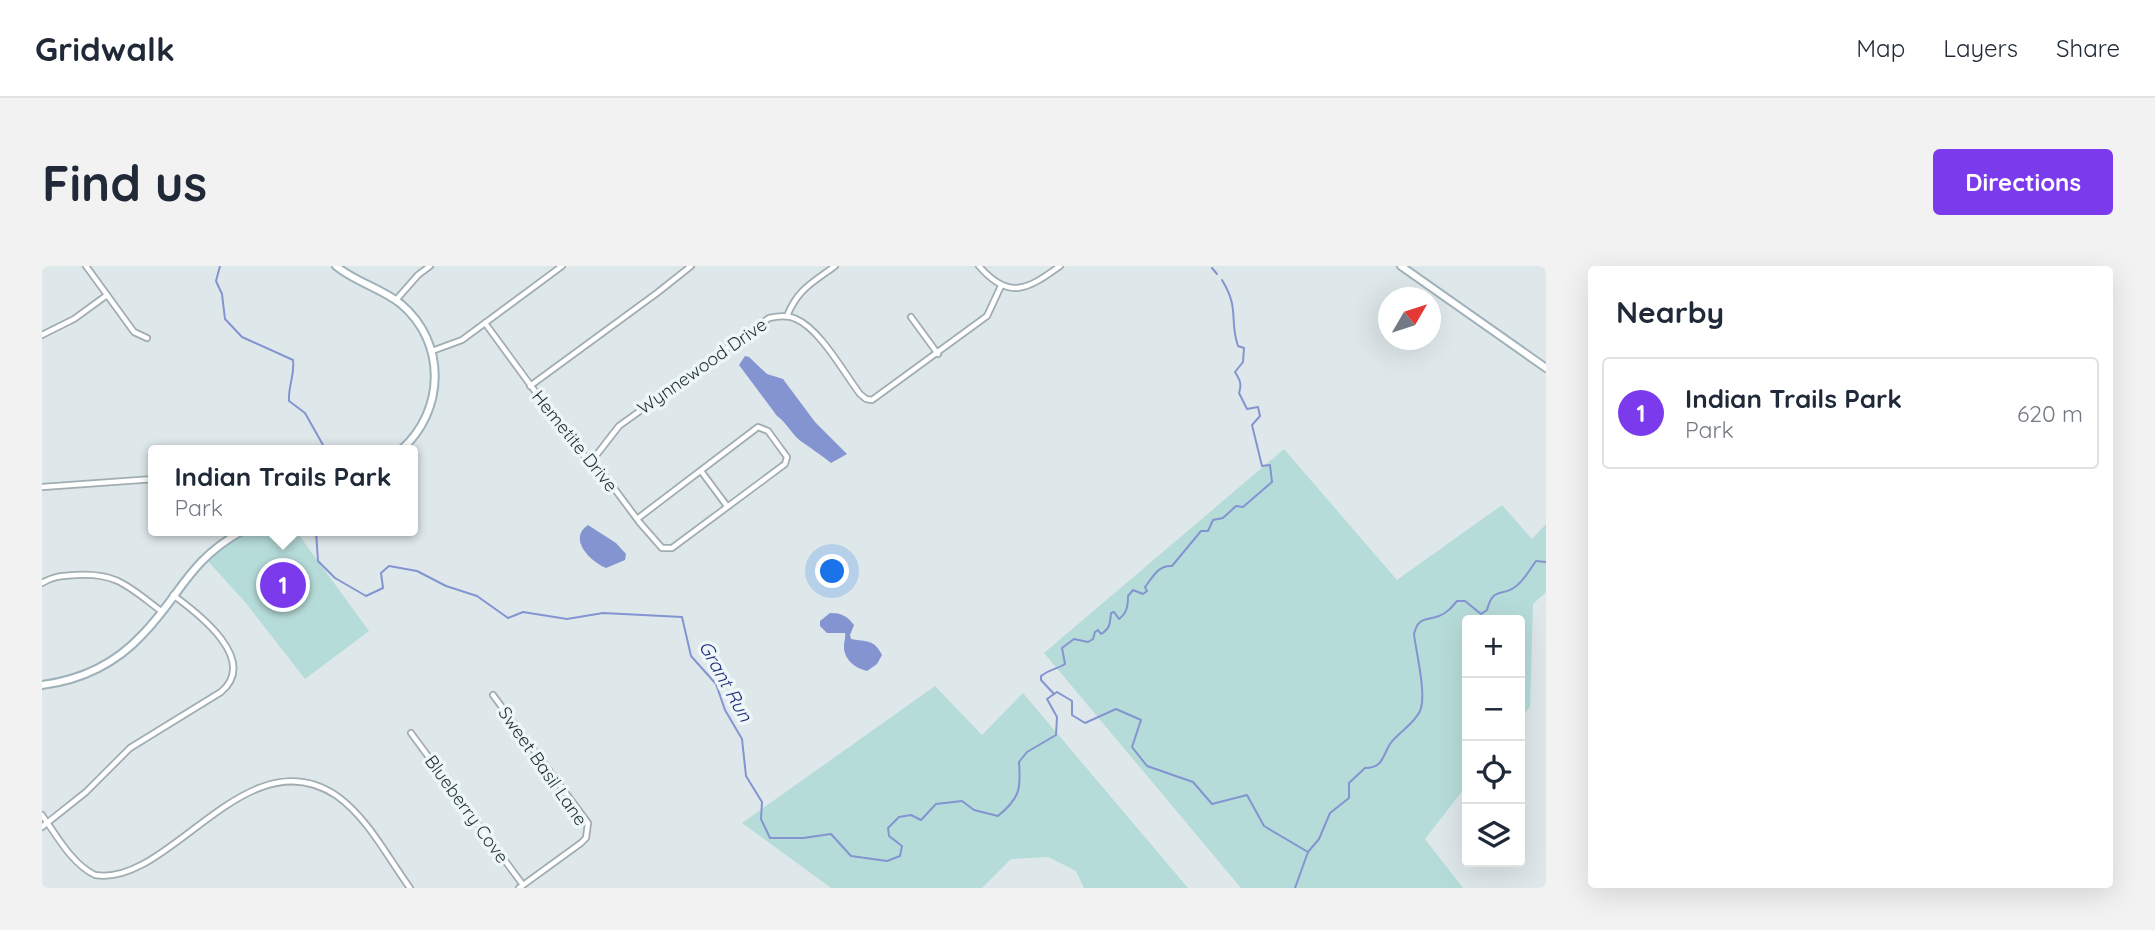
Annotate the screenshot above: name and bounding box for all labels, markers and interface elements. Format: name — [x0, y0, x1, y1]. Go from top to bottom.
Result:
text: Gridwalk — [35, 28, 175, 69]
text: Map — [1856, 33, 1905, 63]
text: Layers — [1943, 33, 2018, 63]
text: Share — [2056, 33, 2120, 63]
button: Directions — [1933, 149, 2113, 215]
text: Find us — [42, 152, 207, 213]
north arrow — [1378, 287, 1441, 350]
text: Nearby — [1616, 293, 1724, 331]
street label: Wynnewood Drive — [633, 313, 771, 419]
text: Indian Trails Park — [1685, 382, 1902, 415]
street label: Hemetite Drive — [527, 386, 623, 496]
text: 1 — [1637, 399, 1645, 428]
text: 620 m — [2017, 399, 2083, 428]
text: Park — [1685, 415, 1734, 444]
popup — [148, 445, 418, 536]
text: Indian Trails Park — [174, 460, 392, 493]
text: Park — [174, 493, 223, 522]
your location — [815, 554, 849, 588]
pin: 1 — [260, 559, 306, 611]
map controls — [1462, 615, 1525, 867]
button: + — [1462, 615, 1525, 678]
water label: Grant Run — [694, 636, 759, 727]
button: − — [1462, 678, 1525, 741]
street label: Sweet Basil Lane — [493, 702, 593, 830]
button: locate — [1462, 741, 1525, 804]
street label: Blueberry Cove — [420, 750, 514, 868]
button: layers — [1462, 804, 1525, 867]

